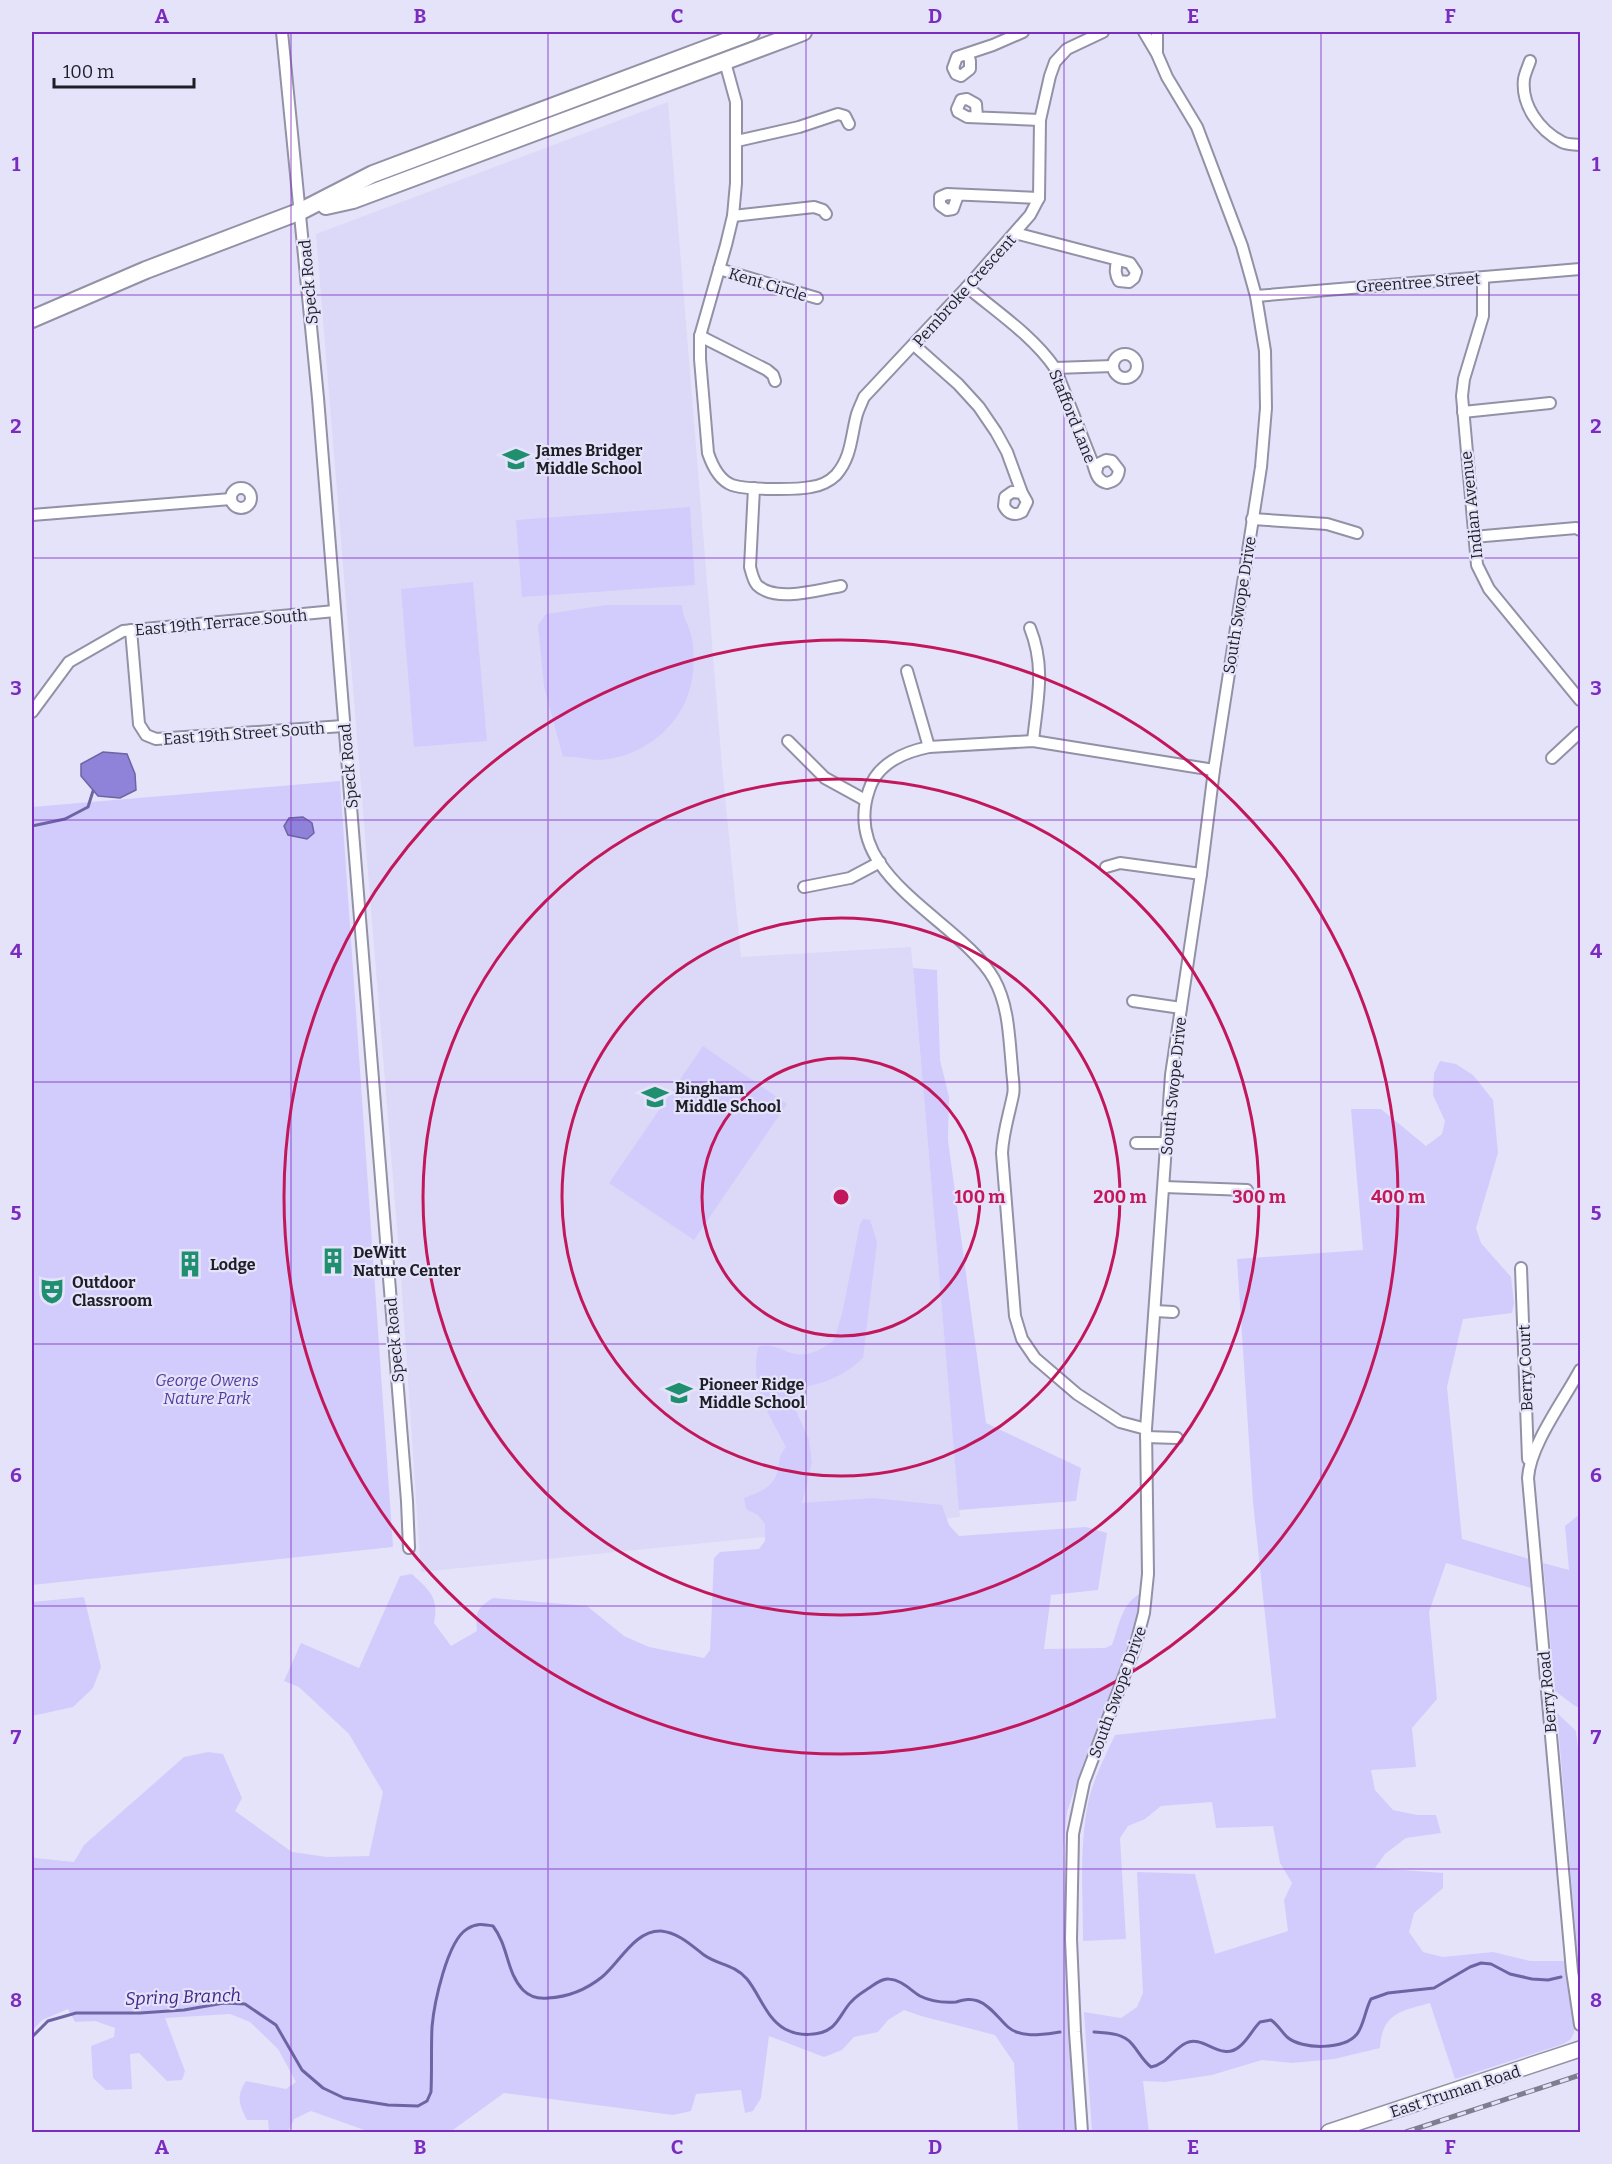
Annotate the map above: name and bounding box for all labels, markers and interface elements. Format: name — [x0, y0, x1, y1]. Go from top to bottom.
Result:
text: A — [155, 4, 170, 28]
text: B — [414, 4, 427, 28]
text: C — [671, 4, 683, 28]
text: D — [928, 4, 942, 28]
text: E — [1187, 4, 1199, 28]
text: F — [1444, 4, 1456, 28]
scale bar — [54, 51, 194, 89]
text: 100 m — [63, 61, 114, 83]
text: 1 — [12, 152, 21, 176]
text: 1 — [1592, 152, 1601, 176]
street label: Pembroke Crescent — [909, 230, 1020, 350]
street label: Speck Road — [295, 238, 322, 325]
street label: Kent Circle — [726, 264, 809, 305]
street label: Greentree Street — [1355, 269, 1481, 296]
street label: Stafford Lane — [1045, 367, 1100, 466]
text: 2 — [10, 414, 22, 438]
text: 2 — [1590, 414, 1602, 438]
place label: James Bridger Middle School — [535, 441, 643, 478]
school or university icon: James Bridger Middle School — [501, 444, 531, 474]
street label: Indian Avenue — [1456, 450, 1487, 560]
street label: South Swope Drive — [1219, 535, 1260, 675]
street label: East 19th Terrace South — [134, 605, 308, 640]
text: 3 — [10, 676, 22, 700]
text: 3 — [1590, 676, 1602, 700]
street label: East 19th Street South — [162, 718, 326, 749]
street label: Speck Road — [335, 722, 362, 809]
text: 4 — [10, 939, 22, 963]
text: 4 — [1590, 939, 1602, 963]
street label: South Swope Drive — [1157, 1016, 1190, 1156]
place label: Bingham Middle School — [675, 1079, 781, 1116]
school or university icon: Bingham Middle School — [640, 1082, 670, 1112]
text: 100 m — [954, 1186, 1006, 1208]
text: 200 m — [1093, 1186, 1147, 1208]
text: 300 m — [1232, 1186, 1286, 1208]
text: 400 m — [1371, 1186, 1425, 1208]
centre of rings — [831, 1187, 851, 1207]
text: 5 — [11, 1201, 22, 1225]
text: 5 — [1591, 1201, 1602, 1225]
place label: DeWitt Nature Center — [353, 1243, 461, 1280]
building icon: DeWitt Nature Center — [318, 1246, 348, 1276]
building icon: Lodge — [175, 1249, 205, 1279]
place label: Lodge — [210, 1255, 256, 1274]
place label: Outdoor Classroom — [72, 1273, 153, 1310]
theatre icon: Outdoor Classroom — [37, 1276, 67, 1306]
street label: Speck Road — [381, 1296, 408, 1383]
street label: Berry Court — [1514, 1324, 1537, 1412]
park label: George Owens Nature Park — [155, 1371, 259, 1408]
place label: Pioneer Ridge Middle School — [699, 1375, 805, 1412]
school or university icon: Pioneer Ridge Middle School — [664, 1378, 694, 1408]
text: 6 — [10, 1463, 22, 1487]
text: 6 — [1590, 1463, 1602, 1487]
street label: South Swope Drive — [1085, 1624, 1150, 1761]
street label: Berry Road — [1534, 1650, 1561, 1734]
text: 7 — [11, 1725, 22, 1749]
text: 7 — [1591, 1725, 1602, 1749]
water label: Spring Branch — [125, 1984, 241, 2010]
text: 8 — [10, 1988, 22, 2012]
text: 8 — [1590, 1988, 1602, 2012]
street label: East Truman Road — [1388, 2061, 1523, 2122]
text: A — [155, 2135, 170, 2159]
text: B — [414, 2135, 427, 2159]
text: C — [671, 2135, 683, 2159]
text: D — [928, 2135, 942, 2159]
text: E — [1187, 2135, 1199, 2159]
text: F — [1444, 2135, 1456, 2159]

